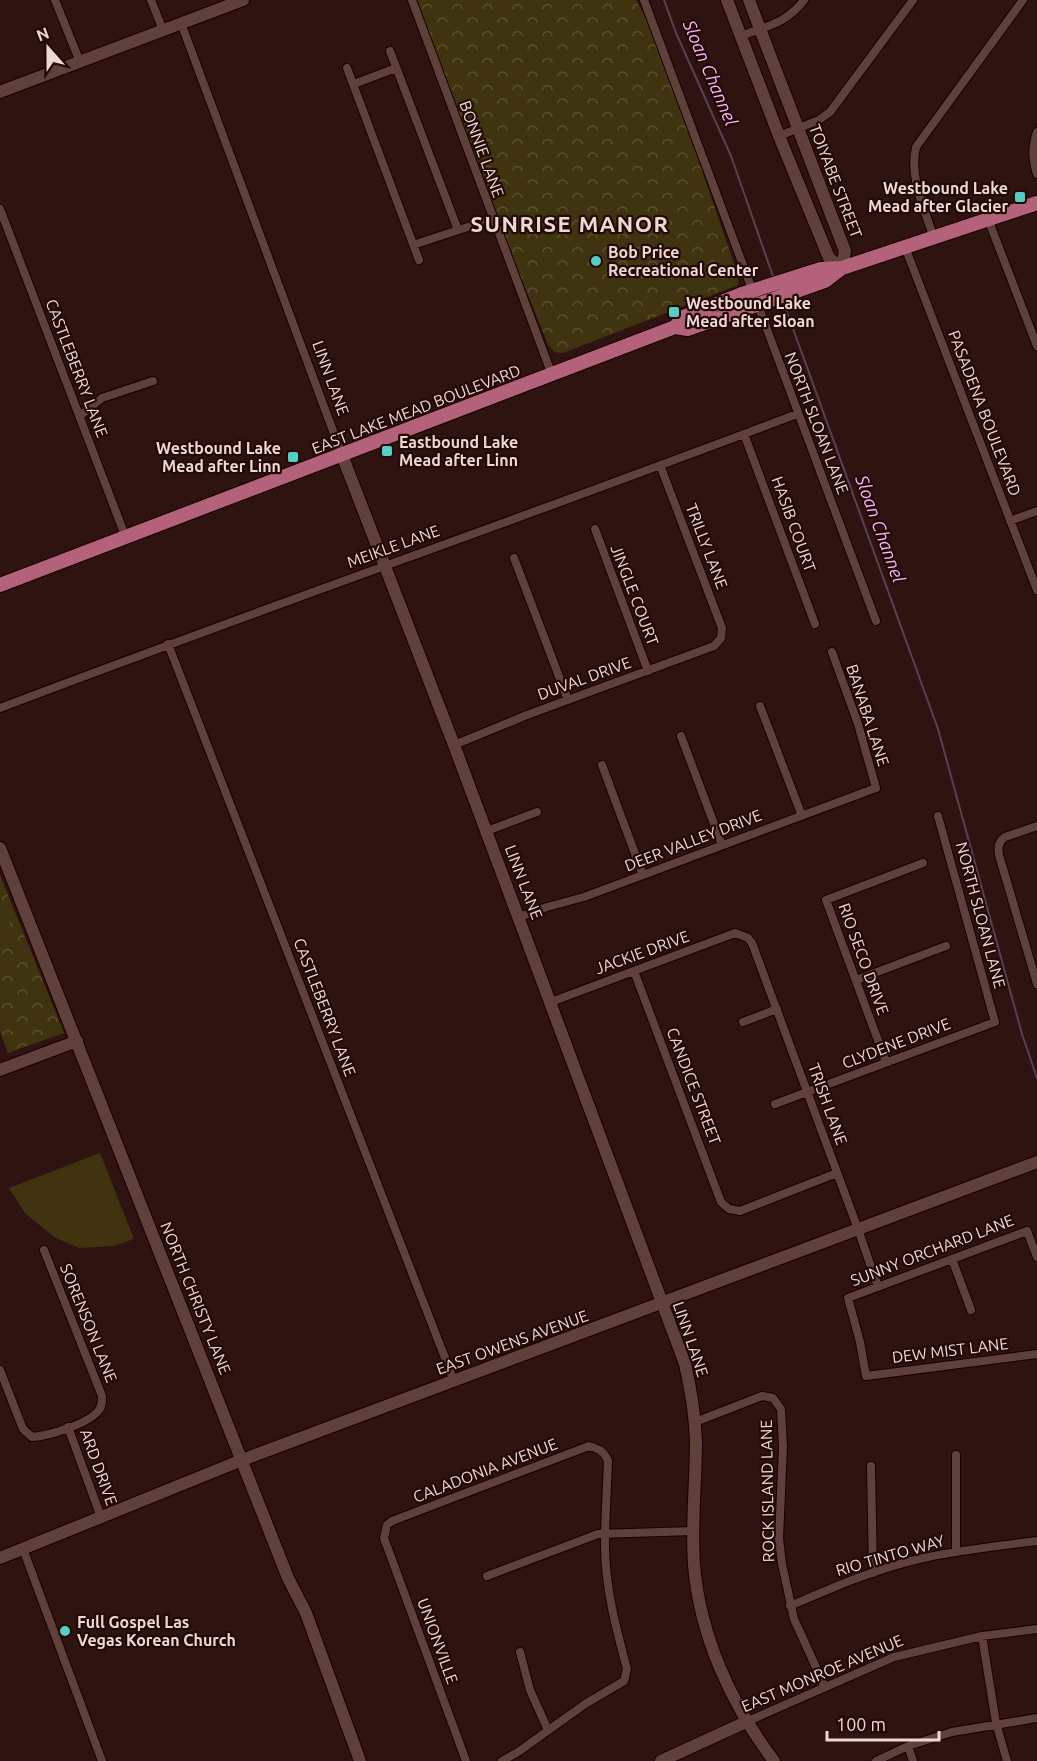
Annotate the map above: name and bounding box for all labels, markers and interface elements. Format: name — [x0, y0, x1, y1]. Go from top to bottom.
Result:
water label: Sloan Channel — [679, 16, 742, 128]
north arrow — [18, 18, 78, 78]
text: N — [34, 23, 51, 45]
street label: BONNIE LANE — [456, 98, 508, 200]
street label: TOIYABE STREET — [806, 122, 866, 241]
place label: Westbound Lake Mead after Glacier — [868, 179, 1008, 215]
marker: Westbound Lake Mead after Glacier — [1013, 190, 1027, 204]
district label: SUNRISE MANOR — [471, 211, 669, 236]
place label: Bob Price Recreational Center — [608, 243, 759, 279]
marker: Bob Price Recreational Center — [589, 254, 603, 268]
place label: Westbound Lake Mead after Sloan — [686, 294, 815, 330]
street label: CASTLEBERRY LANE — [42, 296, 112, 440]
marker: Westbound Lake Mead after Sloan — [667, 305, 681, 319]
street label: PASADENA BOULEVARD — [945, 328, 1025, 498]
street label: LINN LANE — [309, 338, 353, 418]
street label: NORTH SLOAN LANE — [782, 349, 852, 497]
street label: EAST LAKE MEAD BOULEVARD — [309, 361, 523, 457]
place label: Eastbound Lake Mead after Linn — [399, 433, 518, 469]
place label: Westbound Lake Mead after Linn — [156, 439, 281, 475]
marker: Eastbound Lake Mead after Linn — [380, 444, 394, 458]
marker: Westbound Lake Mead after Linn — [286, 450, 300, 464]
water label: Sloan Channel — [852, 471, 910, 585]
street label: HASIB COURT — [768, 474, 820, 574]
street label: TRILLY LANE — [682, 501, 732, 591]
street label: MEIKLE LANE — [344, 521, 442, 571]
street label: JINGLE COURT — [607, 542, 663, 648]
street label: DUVAL DRIVE — [535, 653, 633, 703]
street label: BANABA LANE — [843, 662, 893, 768]
street label: DEER VALLEY DRIVE — [622, 806, 764, 874]
street label: NORTH SLOAN LANE — [953, 840, 1009, 990]
street label: LINN LANE — [502, 842, 546, 922]
street label: RIO SECO DRIVE — [835, 901, 893, 1017]
street label: JACKIE DRIVE — [592, 927, 692, 977]
street label: CASTLEBERRY LANE — [290, 935, 360, 1079]
street label: CLYDENE DRIVE — [839, 1014, 953, 1072]
street label: CANDICE STREET — [663, 1025, 725, 1147]
street label: TRISH LANE — [805, 1061, 851, 1147]
street label: SUNNY ORCHARD LANE — [848, 1211, 1016, 1289]
street label: NORTH CHRISTY LANE — [157, 1219, 235, 1377]
street label: SORENSON LANE — [57, 1261, 121, 1385]
street label: LINN LANE — [670, 1299, 712, 1379]
street label: EAST OWENS AVENUE — [434, 1306, 590, 1378]
street label: DEW MIST LANE — [891, 1334, 1009, 1366]
street label: ROCK ISLAND LANE — [757, 1419, 777, 1563]
street label: ARD DRIVE — [77, 1426, 121, 1508]
street label: CALADONIA AVENUE — [410, 1434, 560, 1506]
street label: RIO TINTO WAY — [833, 1531, 947, 1579]
street label: UNIONVILLE — [414, 1596, 462, 1686]
place label: Full Gospel Las Vegas Korean Church — [77, 1613, 236, 1649]
marker: Full Gospel Las Vegas Korean Church — [58, 1624, 72, 1638]
street label: EAST MONROE AVENUE — [739, 1631, 905, 1715]
scale bar — [827, 1704, 940, 1742]
text: 100 m — [836, 1714, 886, 1734]

